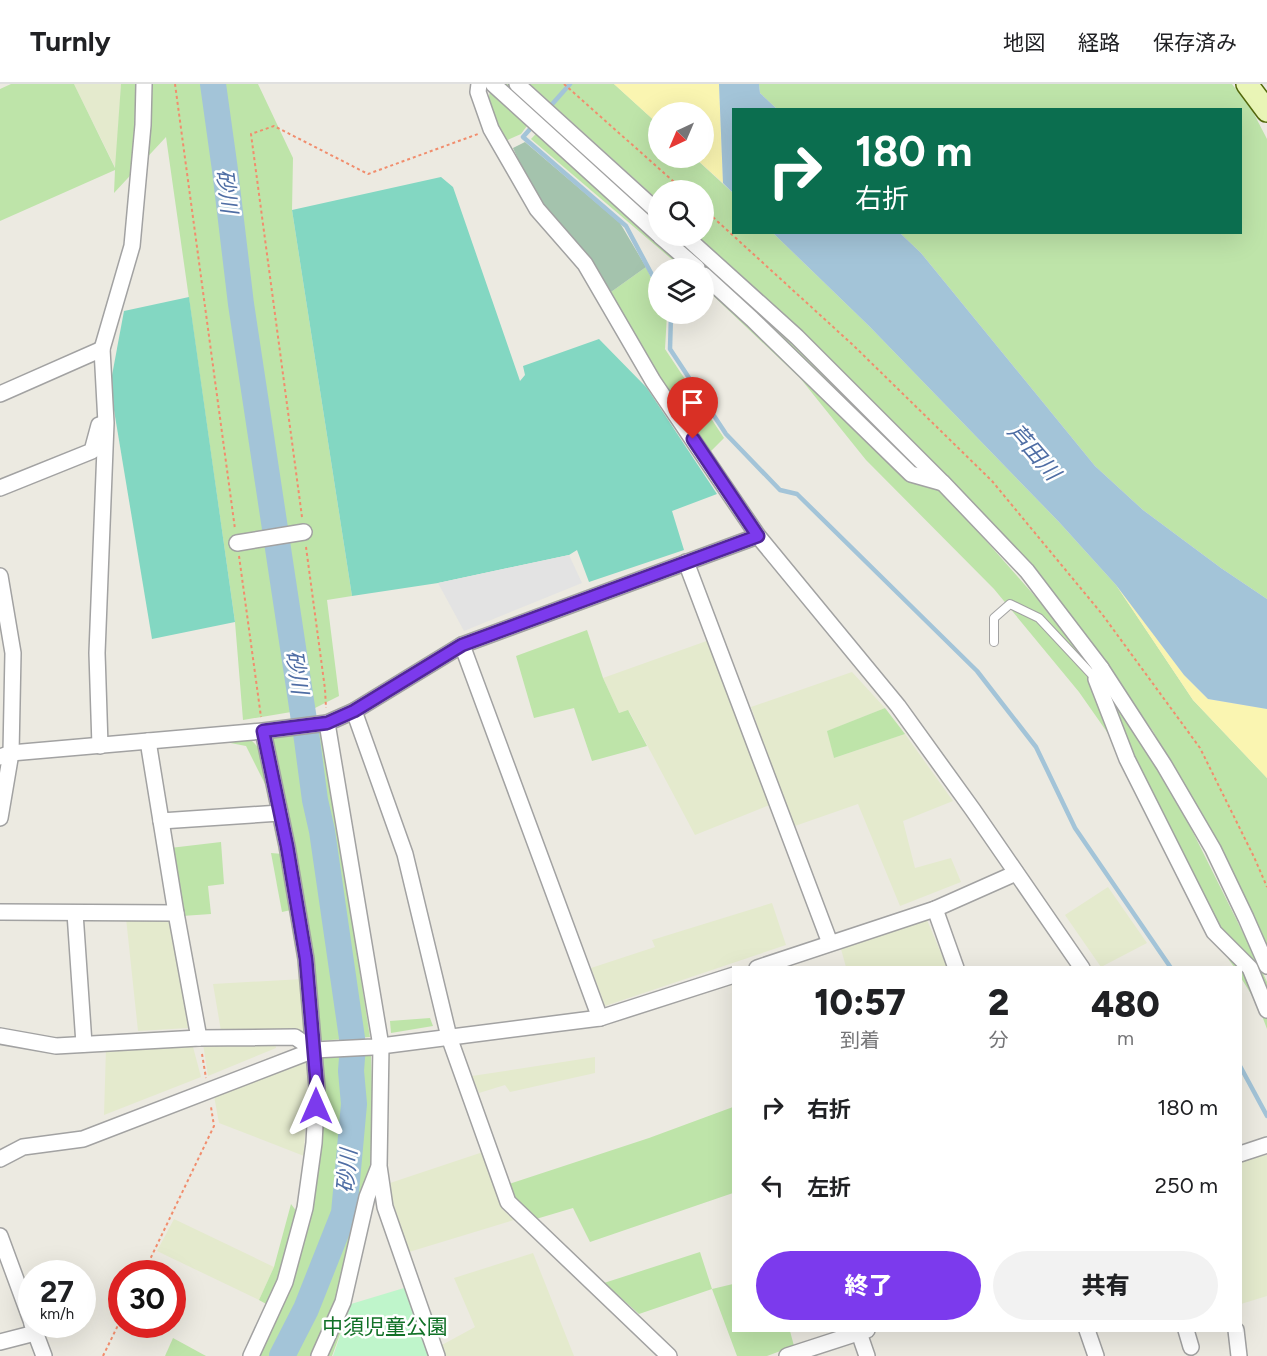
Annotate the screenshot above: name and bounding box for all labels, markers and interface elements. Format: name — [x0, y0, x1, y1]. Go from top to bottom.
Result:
text: Turnly — [30, 24, 111, 58]
text: 地図 — [1003, 30, 1045, 55]
text: 経路 — [1078, 30, 1120, 55]
text: 保存済み — [1153, 30, 1237, 55]
north arrow — [648, 102, 714, 168]
map controls — [648, 102, 714, 324]
text: 180 m — [855, 126, 972, 177]
icon: right — [756, 132, 834, 210]
water label: 砂川 — [211, 168, 243, 216]
button: search — [648, 180, 714, 246]
text: 右折 — [855, 182, 909, 215]
button: layers — [648, 258, 714, 324]
pin — [667, 377, 718, 439]
icon: arrive — [676, 386, 709, 419]
water label: 芦田川 — [1002, 418, 1067, 487]
water label: 砂川 — [280, 648, 314, 698]
text: 10:57 — [814, 981, 906, 1024]
text: 2 — [988, 981, 1009, 1024]
text: 480 — [1091, 983, 1160, 1026]
text: m — [1117, 1026, 1134, 1050]
text: 到着 — [840, 1028, 880, 1052]
text: 分 — [989, 1028, 1009, 1052]
position arrow — [284, 1074, 348, 1138]
icon: right — [756, 1091, 789, 1124]
text: 180 m — [1157, 1094, 1218, 1121]
text: 右折 — [807, 1096, 851, 1123]
water label: 砂川 — [332, 1146, 363, 1194]
icon: left — [756, 1169, 789, 1202]
text: 250 m — [1155, 1172, 1218, 1199]
text: 左折 — [807, 1174, 851, 1201]
button: 終了 — [756, 1251, 981, 1320]
button: 共有 — [993, 1251, 1218, 1320]
speed limit sign: 30 — [108, 1260, 186, 1338]
text: 27 — [40, 1273, 74, 1310]
text: km/h — [40, 1305, 74, 1323]
park label: 中須児童公園 — [322, 1314, 448, 1339]

